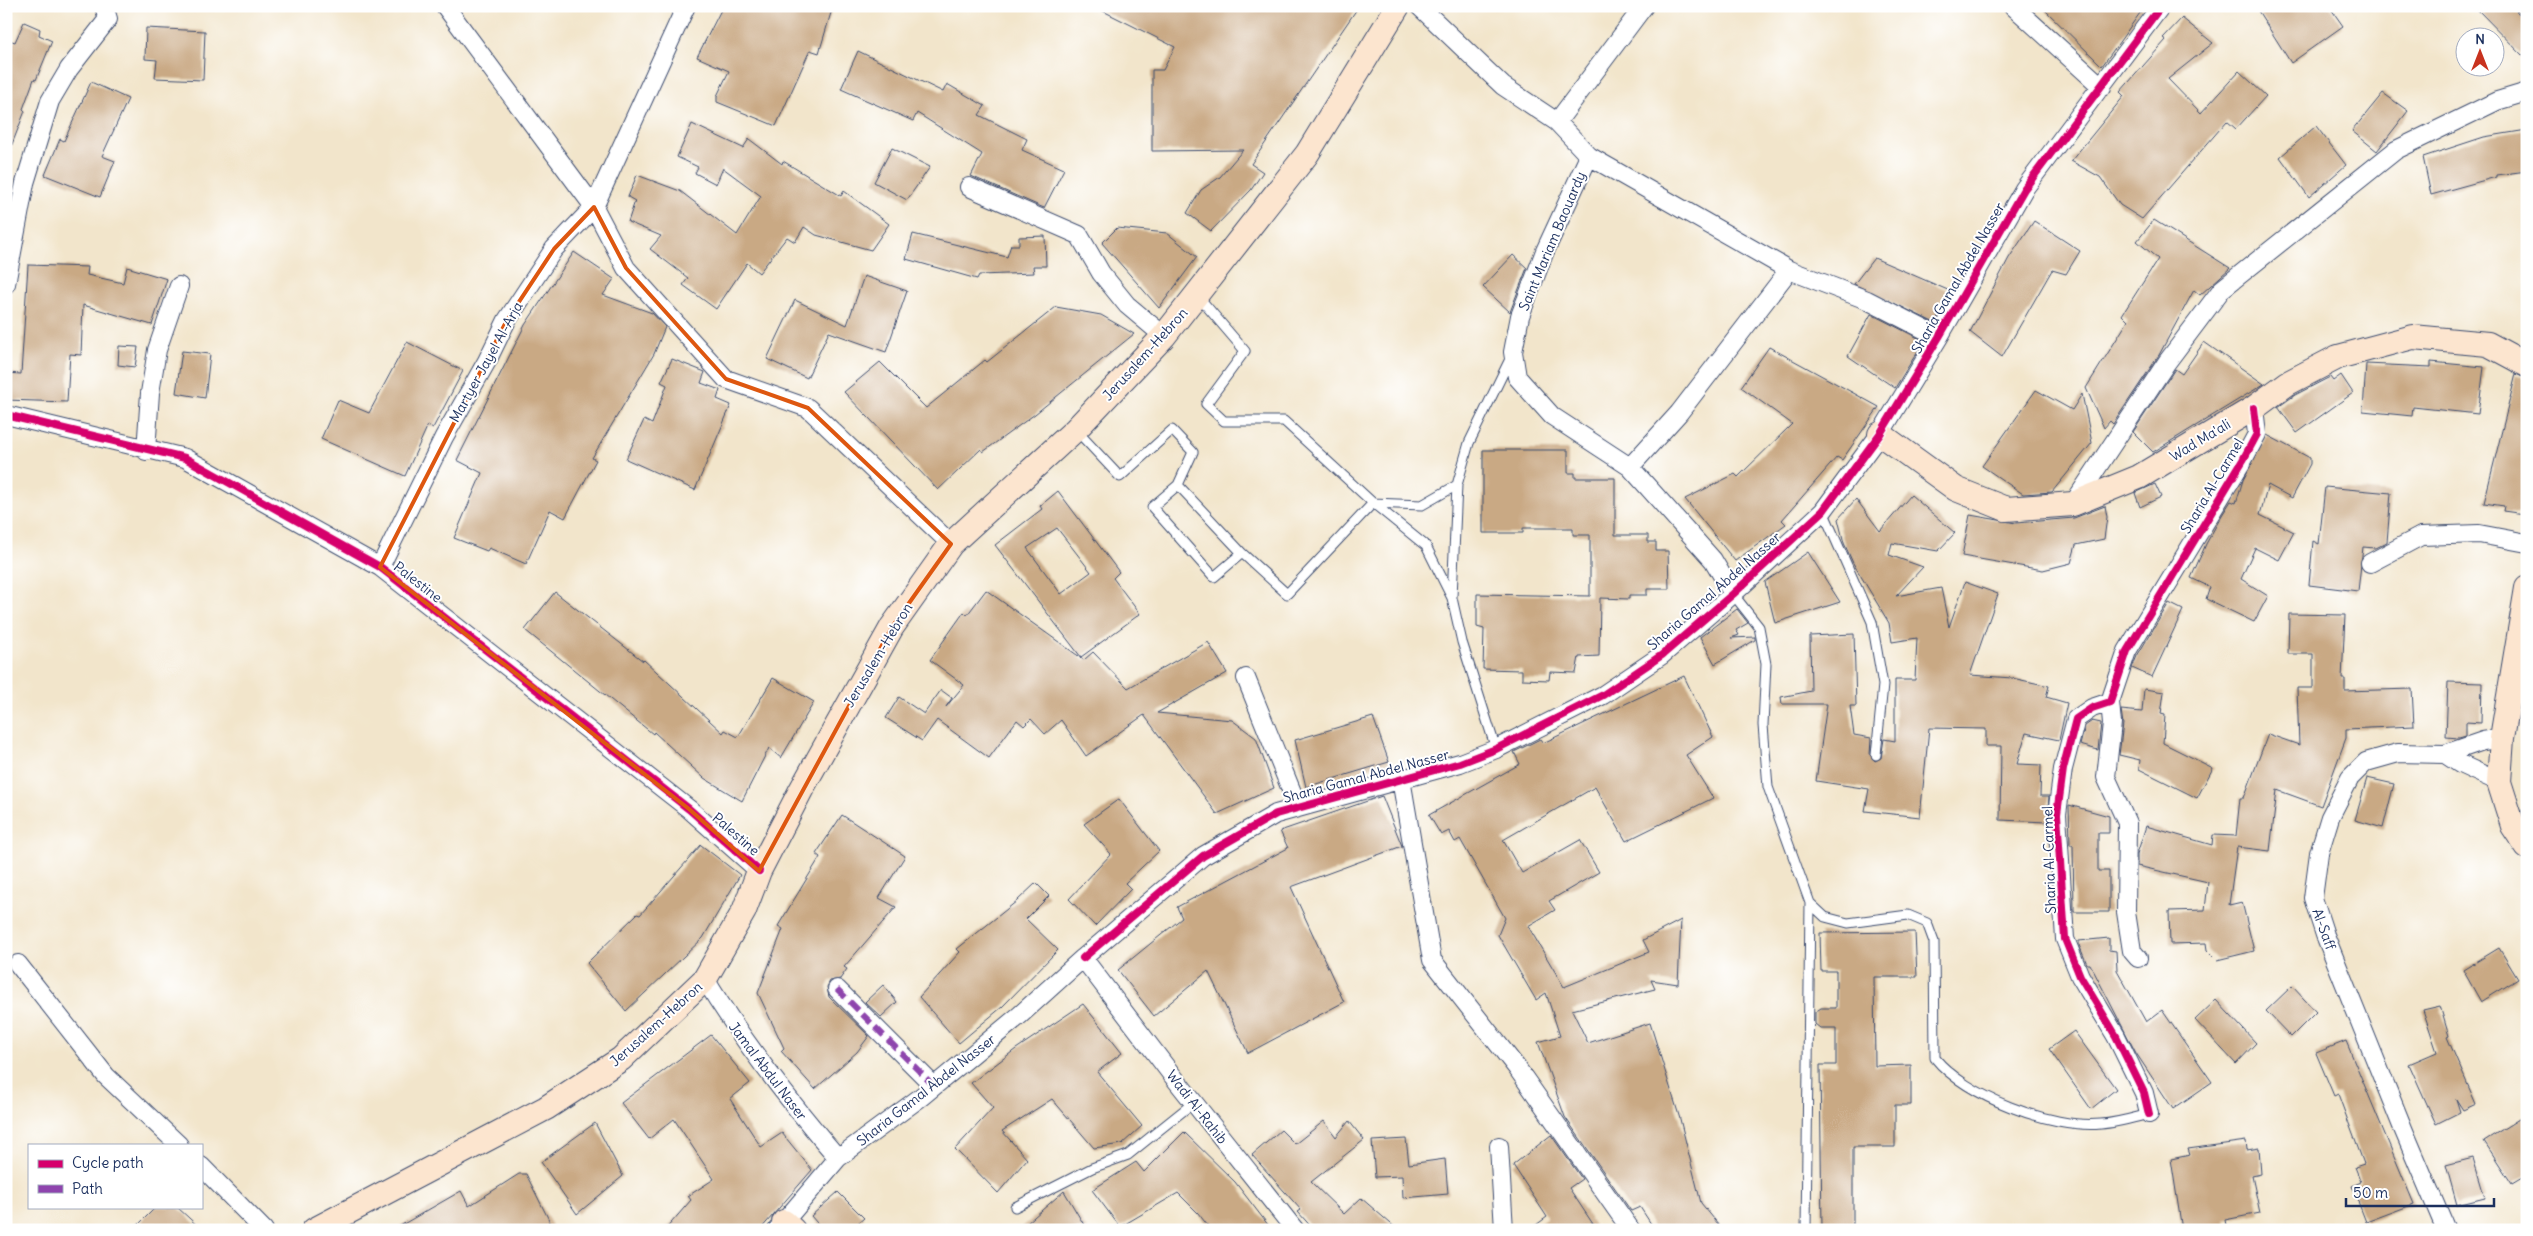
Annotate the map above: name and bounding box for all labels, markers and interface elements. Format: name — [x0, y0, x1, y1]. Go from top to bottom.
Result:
north arrow — [2456, 28, 2506, 78]
text: N — [2475, 30, 2485, 48]
street label: Saint Mariam Baouardy — [1515, 169, 1589, 313]
street label: Sharia Gamal Abdel Nasser — [1907, 199, 2009, 357]
street label: Martyer Jayel Al-Arja — [445, 299, 527, 425]
street label: Jerusalem-Hebron — [1099, 304, 1191, 404]
street label: Wad Ma'ali — [2166, 415, 2234, 465]
street label: Sharia Al-Carmel — [2176, 435, 2248, 537]
street label: Sharia Gamal Abdel Nasser — [1643, 528, 1785, 654]
street label: Palestine — [390, 557, 446, 607]
street label: Jerusalem-Hebron — [840, 600, 916, 710]
street label: Sharia Gamal Abdel Nasser — [1281, 745, 1451, 807]
street label: Sharia Al-Carmel — [2038, 806, 2060, 914]
street label: Palestine — [709, 809, 763, 859]
street label: Al-Saff — [2308, 906, 2340, 953]
street label: Jerusalem-Hebron — [606, 978, 706, 1070]
street label: Jamal Abdul Naser — [725, 1018, 811, 1124]
street label: Sharia Gamal Abdel Nasser — [853, 1030, 999, 1150]
street label: Wadi Al-Rahib — [1163, 1066, 1232, 1148]
legend — [28, 1144, 202, 1208]
text: Cycle path — [72, 1153, 144, 1172]
scale bar — [2346, 1176, 2493, 1208]
text: Path — [72, 1179, 103, 1198]
text: 50 m — [2353, 1183, 2388, 1202]

